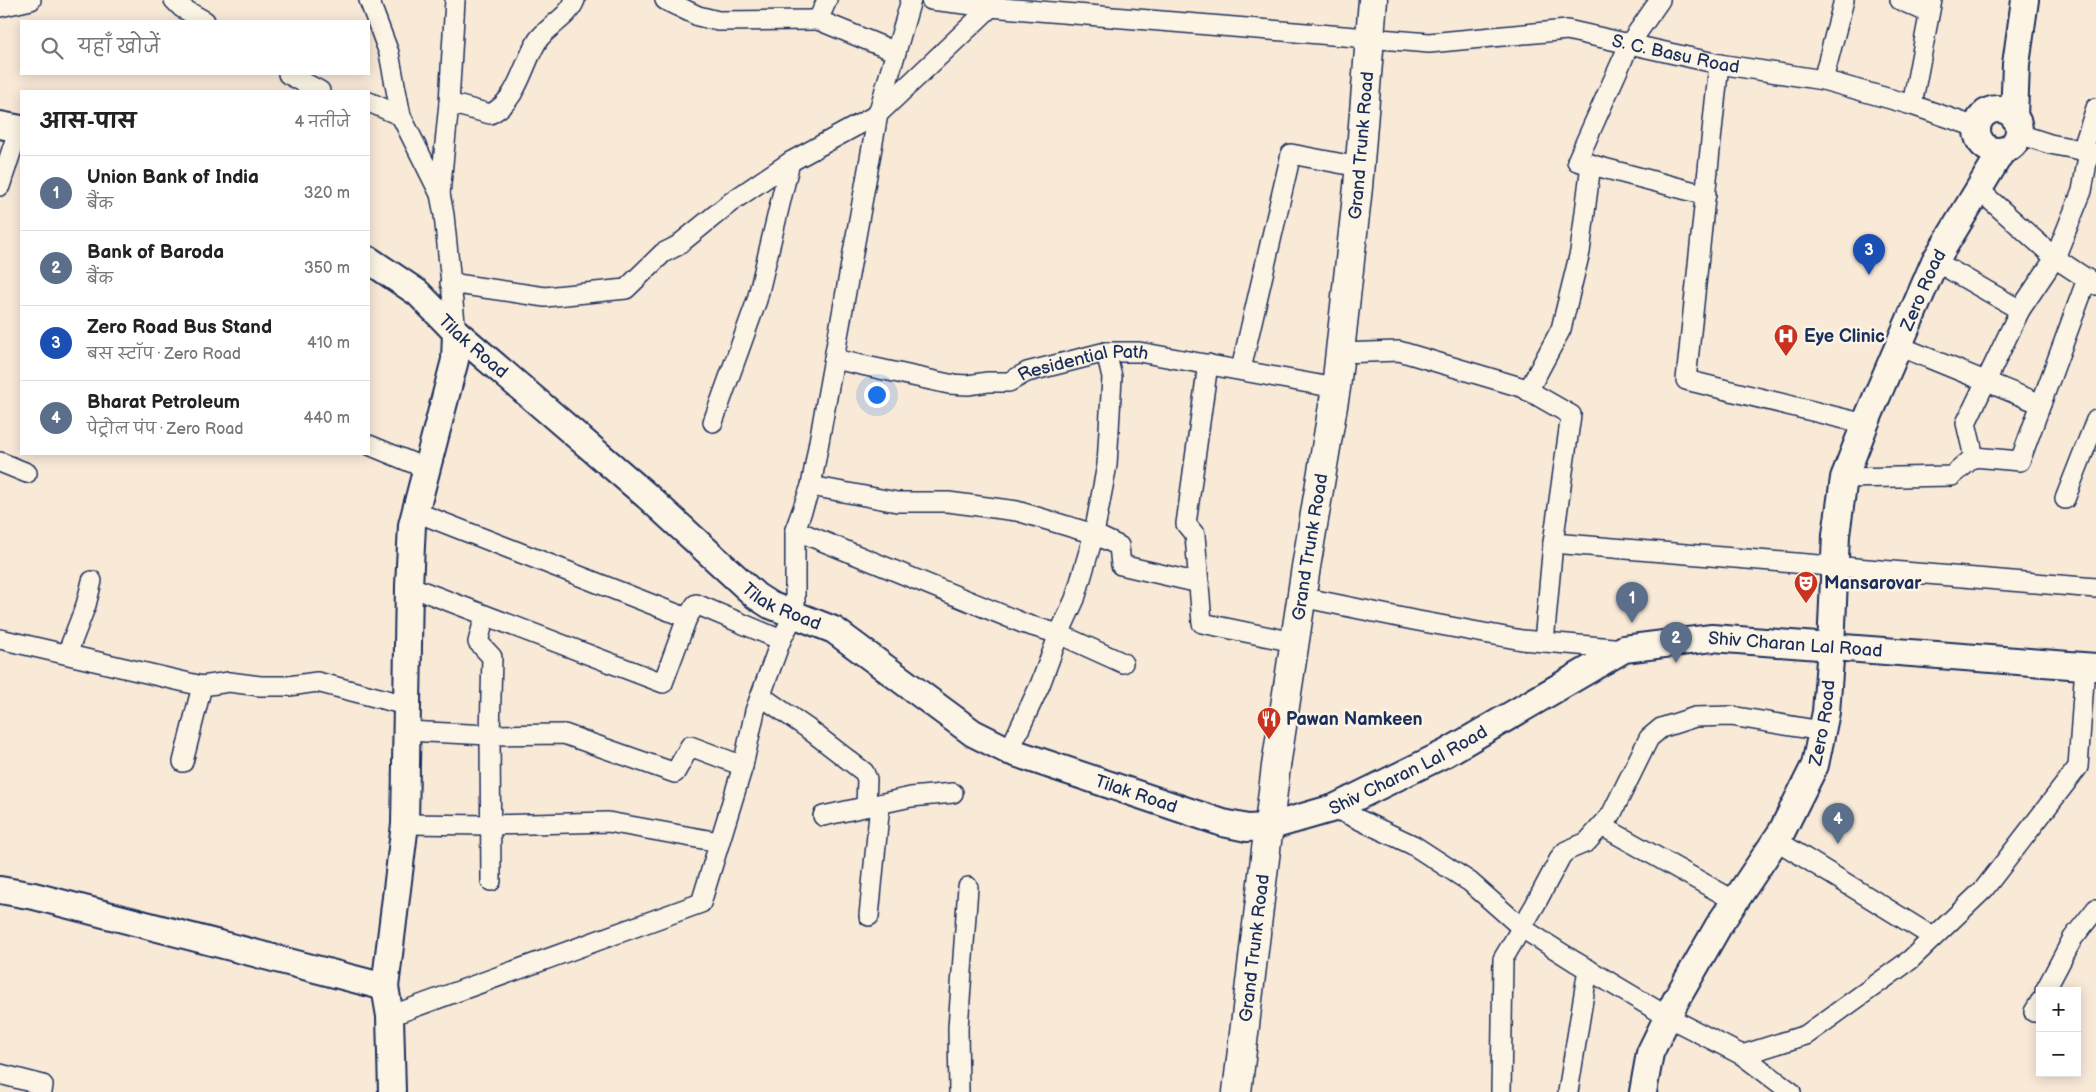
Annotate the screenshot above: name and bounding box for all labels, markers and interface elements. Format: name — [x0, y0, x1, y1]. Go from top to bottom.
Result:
search box — [20, 20, 370, 75]
street label: S. C. Basu Road — [1610, 30, 1741, 78]
icon: search — [38, 34, 66, 62]
text: यहाँ खोजें — [78, 36, 160, 59]
street label: Grand Trunk Road — [1345, 71, 1378, 221]
text: आस-पास — [40, 109, 136, 134]
text: 4 नतीजे — [294, 113, 350, 132]
text: Union Bank of India — [87, 166, 259, 189]
text: 1 — [53, 184, 59, 203]
text: 320 m — [304, 184, 350, 203]
text: बैंक — [87, 195, 113, 214]
pin: 3 — [1853, 234, 1885, 275]
text: Bank of Baroda — [87, 241, 224, 264]
street label: Zero Road — [1896, 246, 1951, 335]
text: 2 — [51, 259, 61, 278]
text: 350 m — [304, 259, 350, 278]
text: बैंक — [87, 270, 113, 289]
street label: Tilak Road — [434, 310, 512, 383]
text: Zero Road Bus Stand — [87, 316, 272, 339]
hospital icon: Eye Clinic — [1773, 323, 1799, 357]
place label: Eye Clinic — [1804, 326, 1885, 347]
text: 3 — [51, 334, 61, 353]
text: 410 m — [307, 334, 350, 353]
street label: Residential Path — [1014, 342, 1150, 386]
text: बस स्टॉप · Zero Road — [87, 345, 241, 364]
your location — [864, 382, 890, 408]
text: Bharat Petroleum — [87, 391, 240, 414]
text: 4 — [51, 409, 61, 428]
text: 440 m — [304, 409, 350, 428]
text: पेट्रोल पंप · Zero Road — [87, 420, 243, 439]
street label: Grand Trunk Road — [1288, 472, 1333, 622]
theatre icon: Mansarovar — [1793, 570, 1819, 604]
place label: Mansarovar — [1824, 573, 1922, 594]
street label: Tilak Road — [737, 578, 824, 635]
pin: 1 — [1616, 582, 1648, 623]
pin: 2 — [1660, 622, 1692, 663]
street label: Shiv Charan Lal Road — [1707, 628, 1883, 662]
street label: Zero Road — [1805, 679, 1839, 769]
restaurant icon: Pawan Namkeen — [1256, 706, 1282, 740]
place label: Pawan Namkeen — [1286, 709, 1423, 730]
street label: Shiv Charan Lal Road — [1326, 721, 1491, 820]
street label: Tilak Road — [1092, 771, 1180, 818]
pin: 4 — [1822, 803, 1854, 844]
street label: Grand Trunk Road — [1235, 873, 1274, 1023]
map controls — [2036, 987, 2081, 1077]
button: + — [2036, 987, 2081, 1032]
button: − — [2036, 1032, 2081, 1077]

